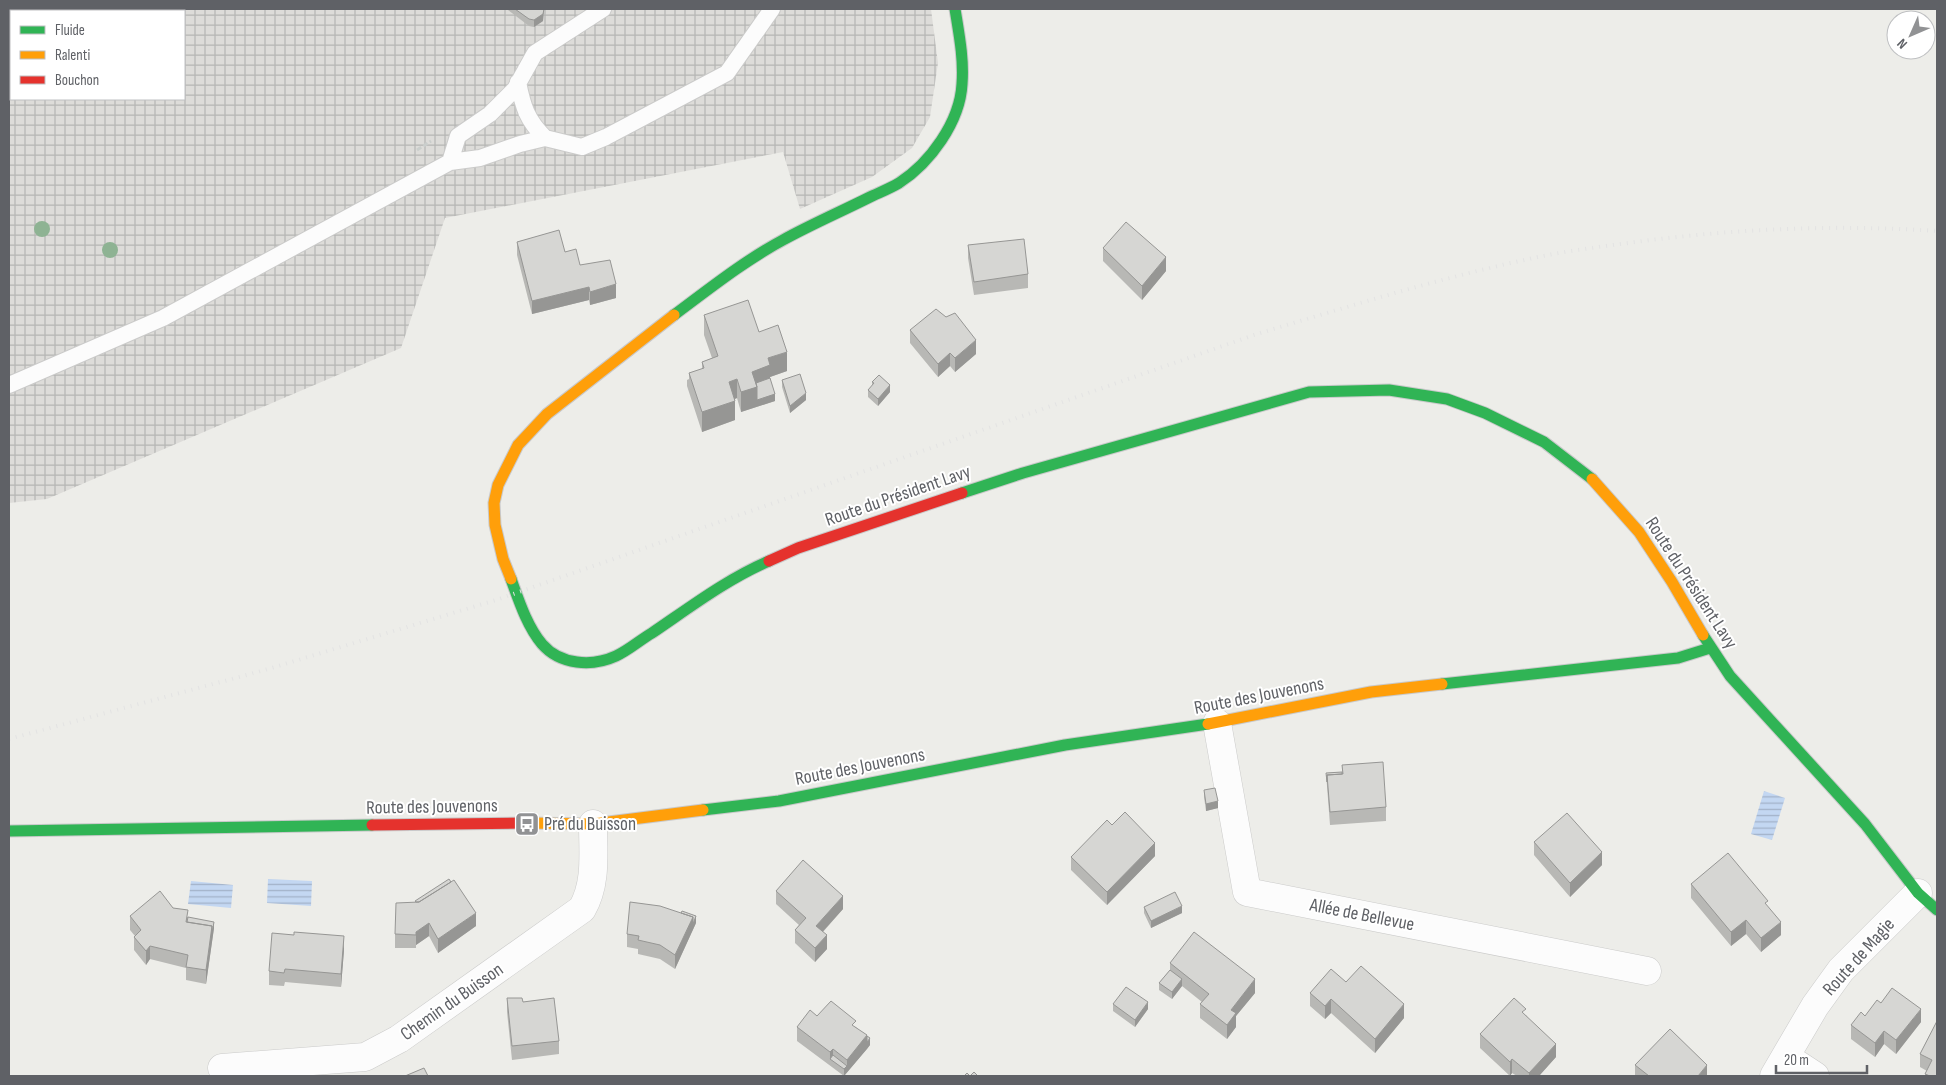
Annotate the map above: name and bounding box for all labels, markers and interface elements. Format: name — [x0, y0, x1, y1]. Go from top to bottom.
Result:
legend — [10, 10, 185, 100]
north arrow — [1886, 10, 1936, 60]
text: Fluide — [55, 21, 85, 40]
text: N — [1894, 35, 1911, 52]
text: Ralenti — [55, 46, 90, 65]
text: Bouchon — [55, 71, 99, 90]
street label: Route du Président Lavy — [822, 460, 974, 532]
street label: Route du Président Lavy — [1640, 513, 1742, 654]
street label: Route des Jouvenons — [1192, 672, 1326, 720]
street label: Route des Jouvenons — [793, 743, 927, 791]
street label: Route des Jouvenons — [366, 794, 498, 820]
bus stop icon: Pré du Buisson — [514, 811, 540, 837]
place label: Pré du Buisson — [544, 813, 636, 836]
street label: Allée de Bellevue — [1307, 893, 1416, 936]
street label: Route de Magie — [1818, 913, 1900, 1001]
street label: Chemin du Buisson — [396, 958, 508, 1046]
scale bar — [1776, 1042, 1867, 1074]
text: 20 m — [1784, 1051, 1809, 1070]

